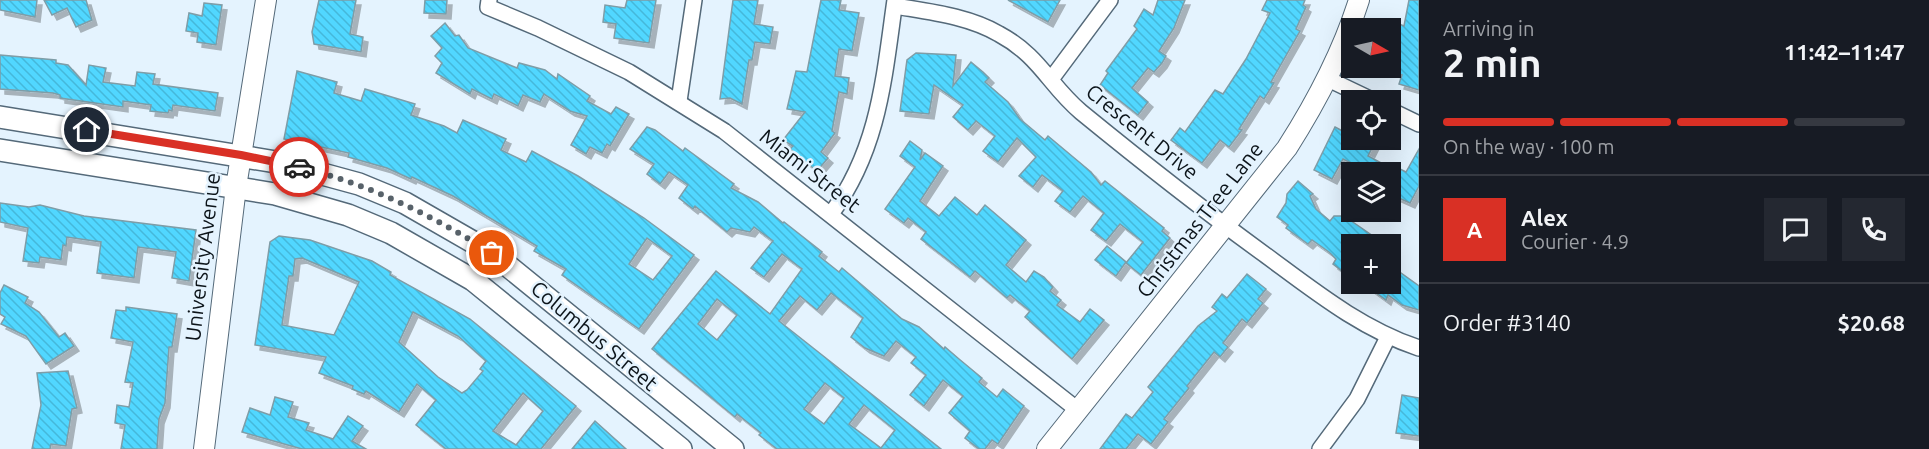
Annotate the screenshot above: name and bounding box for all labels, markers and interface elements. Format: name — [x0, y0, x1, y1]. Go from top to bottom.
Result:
text: Arriving in — [1443, 17, 1534, 40]
north arrow — [1341, 18, 1401, 78]
map controls — [1341, 18, 1401, 294]
text: 11:42–11:47 — [1784, 39, 1905, 64]
text: 2 min — [1443, 41, 1542, 84]
street label: Crescent Drive — [1082, 79, 1204, 184]
button: locate — [1341, 90, 1401, 150]
pin — [61, 104, 112, 155]
icon: home — [70, 113, 103, 146]
street label: Miami Street — [756, 124, 866, 217]
text: On the way · 100 m — [1443, 135, 1615, 158]
courier — [269, 137, 329, 197]
street label: Christmas Tree Lane — [1131, 137, 1267, 302]
icon: car — [283, 151, 316, 184]
button: layers — [1341, 162, 1401, 222]
street label: University Avenue — [180, 171, 224, 342]
button: chat — [1764, 198, 1827, 261]
button: phone — [1842, 198, 1905, 261]
text: Alex — [1521, 205, 1568, 230]
text: A — [1467, 217, 1482, 242]
pin — [466, 227, 517, 278]
text: Courier · 4.9 — [1521, 230, 1629, 253]
button: + — [1341, 234, 1401, 294]
icon: bag — [475, 236, 508, 269]
street label: Columbus Street — [527, 275, 663, 395]
text: Order #3140 — [1443, 310, 1571, 335]
text: $20.68 — [1838, 310, 1905, 335]

